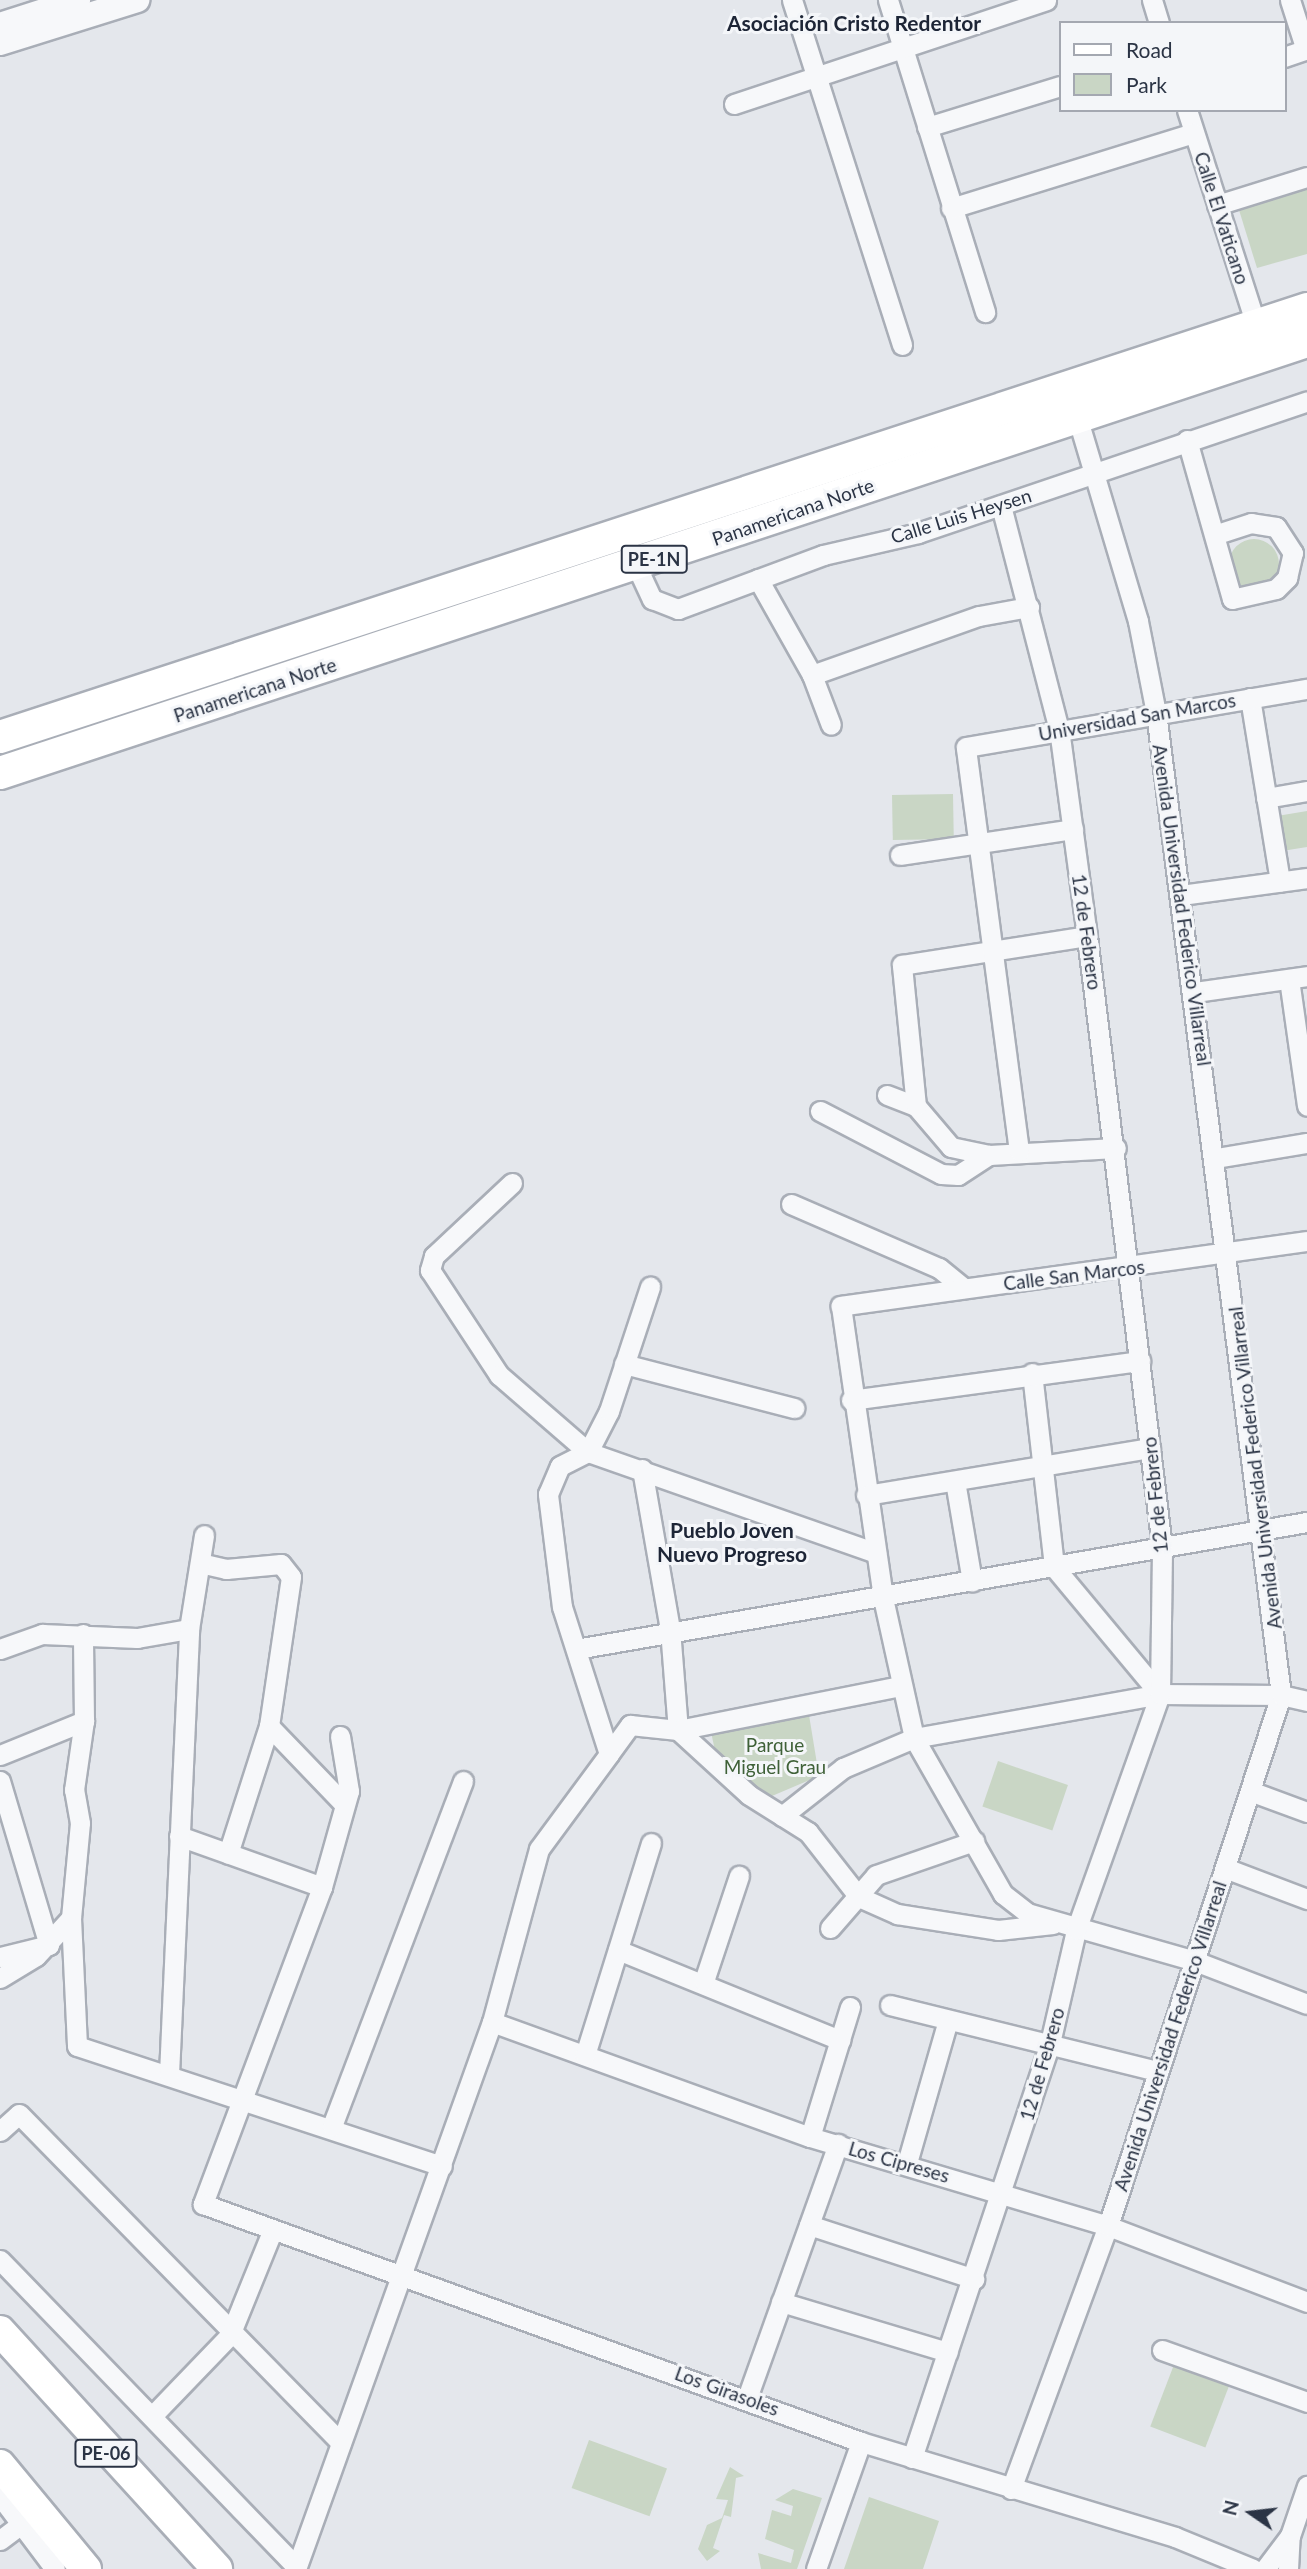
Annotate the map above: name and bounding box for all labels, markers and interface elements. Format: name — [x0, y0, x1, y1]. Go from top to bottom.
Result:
district label: Asociación Cristo Redentor — [727, 10, 981, 36]
legend — [1058, 21, 1286, 112]
text: Road — [1126, 37, 1173, 62]
text: Park — [1126, 72, 1167, 97]
street label: Calle El Vaticano — [1190, 149, 1254, 287]
street label: Panamericana Norte — [709, 474, 877, 550]
street label: Calle Luis Heysen — [888, 484, 1034, 548]
road number: PE-1N — [619, 544, 689, 574]
street label: Panamericana Norte — [171, 653, 339, 727]
street label: Universidad San Marcos — [1037, 688, 1237, 746]
street label: Avenida Universidad Federico Villarreal — [1148, 742, 1216, 1068]
street label: 12 de Febrero — [1068, 873, 1106, 991]
street label: Calle San Marcos — [1002, 1255, 1146, 1295]
street label: Avenida Universidad Federico Villarreal — [1224, 1305, 1286, 1631]
street label: 12 de Febrero — [1138, 1436, 1172, 1554]
district label: Pueblo Joven Nuevo Progreso — [657, 1517, 807, 1567]
park label: Parque Miguel Grau — [724, 1734, 826, 1778]
street label: Avenida Universidad Federico Villarreal — [1109, 1878, 1231, 2194]
street label: 12 de Febrero — [1015, 2005, 1069, 2123]
street label: Los Cipreses — [846, 2137, 952, 2187]
street label: Los Girasoles — [672, 2362, 782, 2420]
road number: PE-06 — [73, 2438, 139, 2468]
north arrow — [1216, 2478, 1286, 2548]
text: N — [1217, 2498, 1243, 2518]

